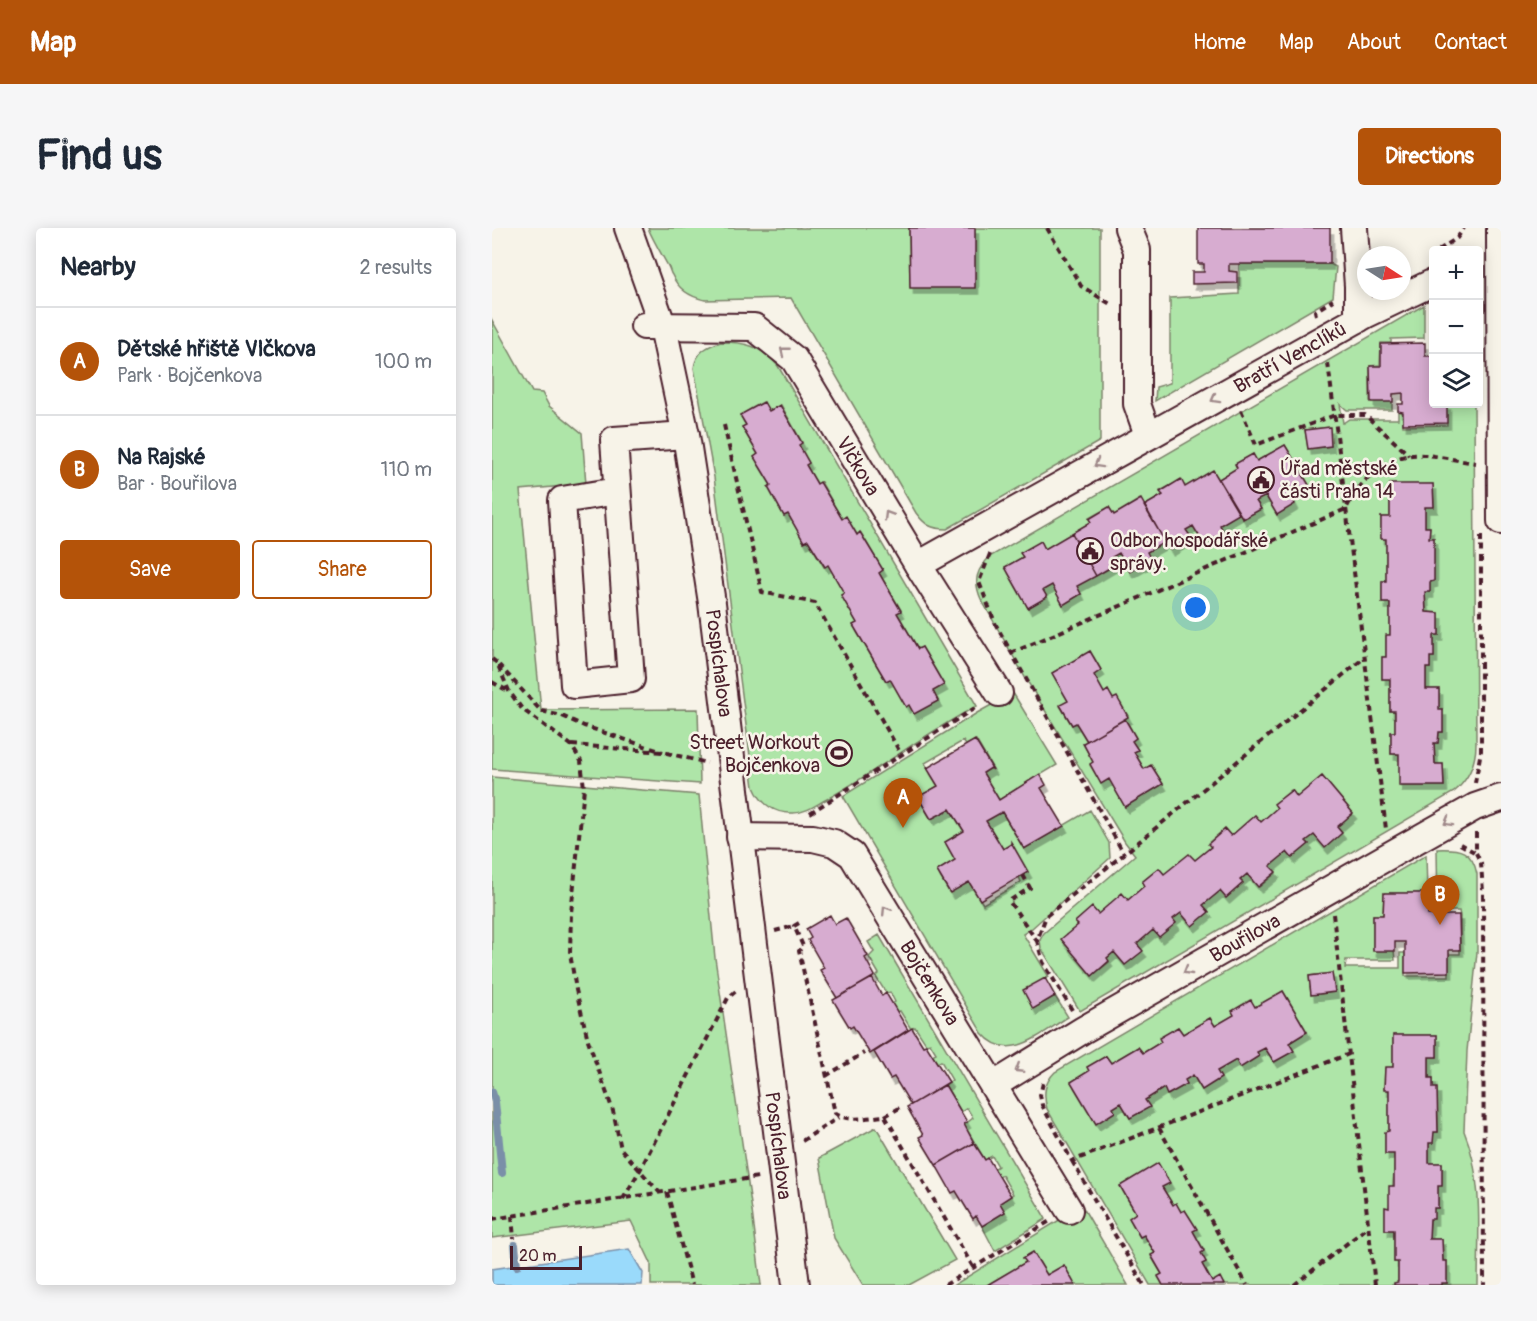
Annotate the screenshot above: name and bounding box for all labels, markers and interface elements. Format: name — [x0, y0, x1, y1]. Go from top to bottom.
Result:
text: Map — [30, 25, 76, 60]
text: Home — [1193, 29, 1246, 56]
text: Map — [1279, 29, 1314, 56]
text: About — [1347, 29, 1401, 56]
text: Contact — [1434, 29, 1507, 56]
button: Directions — [1358, 128, 1501, 185]
text: Find us — [36, 130, 162, 182]
north arrow — [1357, 246, 1411, 300]
map controls — [1429, 246, 1483, 408]
button: + — [1429, 246, 1483, 300]
text: Nearby — [60, 251, 136, 283]
text: 2 results — [360, 255, 432, 280]
button: − — [1429, 300, 1483, 354]
street label: Bratří Venclíků — [1229, 316, 1351, 399]
text: Dětské hřiště Vlčkova — [117, 335, 316, 363]
one-way arrow — [780, 347, 791, 358]
text: A — [73, 349, 86, 374]
text: 100 m — [375, 349, 432, 374]
button: layers — [1429, 354, 1483, 408]
text: Park · Bojčenkova — [117, 363, 262, 388]
one-way arrow — [1211, 392, 1221, 403]
street label: Vlčkova — [831, 432, 885, 500]
text: Na Rajské — [117, 443, 206, 471]
place label: Úřad městské části Praha 14 — [1280, 456, 1398, 504]
text: B — [74, 457, 85, 482]
text: 110 m — [381, 457, 432, 482]
one-way arrow — [1093, 457, 1104, 468]
public building icon: Úřad městské části Praha 14 — [1246, 465, 1276, 495]
text: Bar · Bouřilova — [117, 471, 237, 496]
one-way arrow — [884, 511, 895, 521]
place label: Odbor hospodářské správy. — [1110, 528, 1269, 576]
public building icon: Odbor hospodářské správy. — [1075, 536, 1105, 566]
button: Save — [60, 540, 240, 599]
button: Share — [252, 540, 432, 599]
your location — [1181, 593, 1210, 622]
street label: Pospíchalova — [700, 608, 738, 719]
place label: Street Workout Bojčenkova — [689, 730, 821, 778]
sports icon: Street Workout Bojčenkova — [824, 738, 854, 768]
pin: A — [884, 778, 922, 828]
one-way arrow — [1444, 815, 1454, 827]
pin: B — [1420, 876, 1460, 925]
one-way arrow — [882, 906, 894, 916]
street label: Bouřilova — [1205, 908, 1285, 968]
street label: Bojčenkova — [894, 936, 965, 1030]
one-way arrow — [1183, 963, 1193, 975]
one-way arrow — [1015, 1062, 1025, 1074]
street label: Pospíchalova — [759, 1090, 797, 1201]
scale bar — [510, 1243, 582, 1270]
text: 20 m — [519, 1246, 557, 1266]

